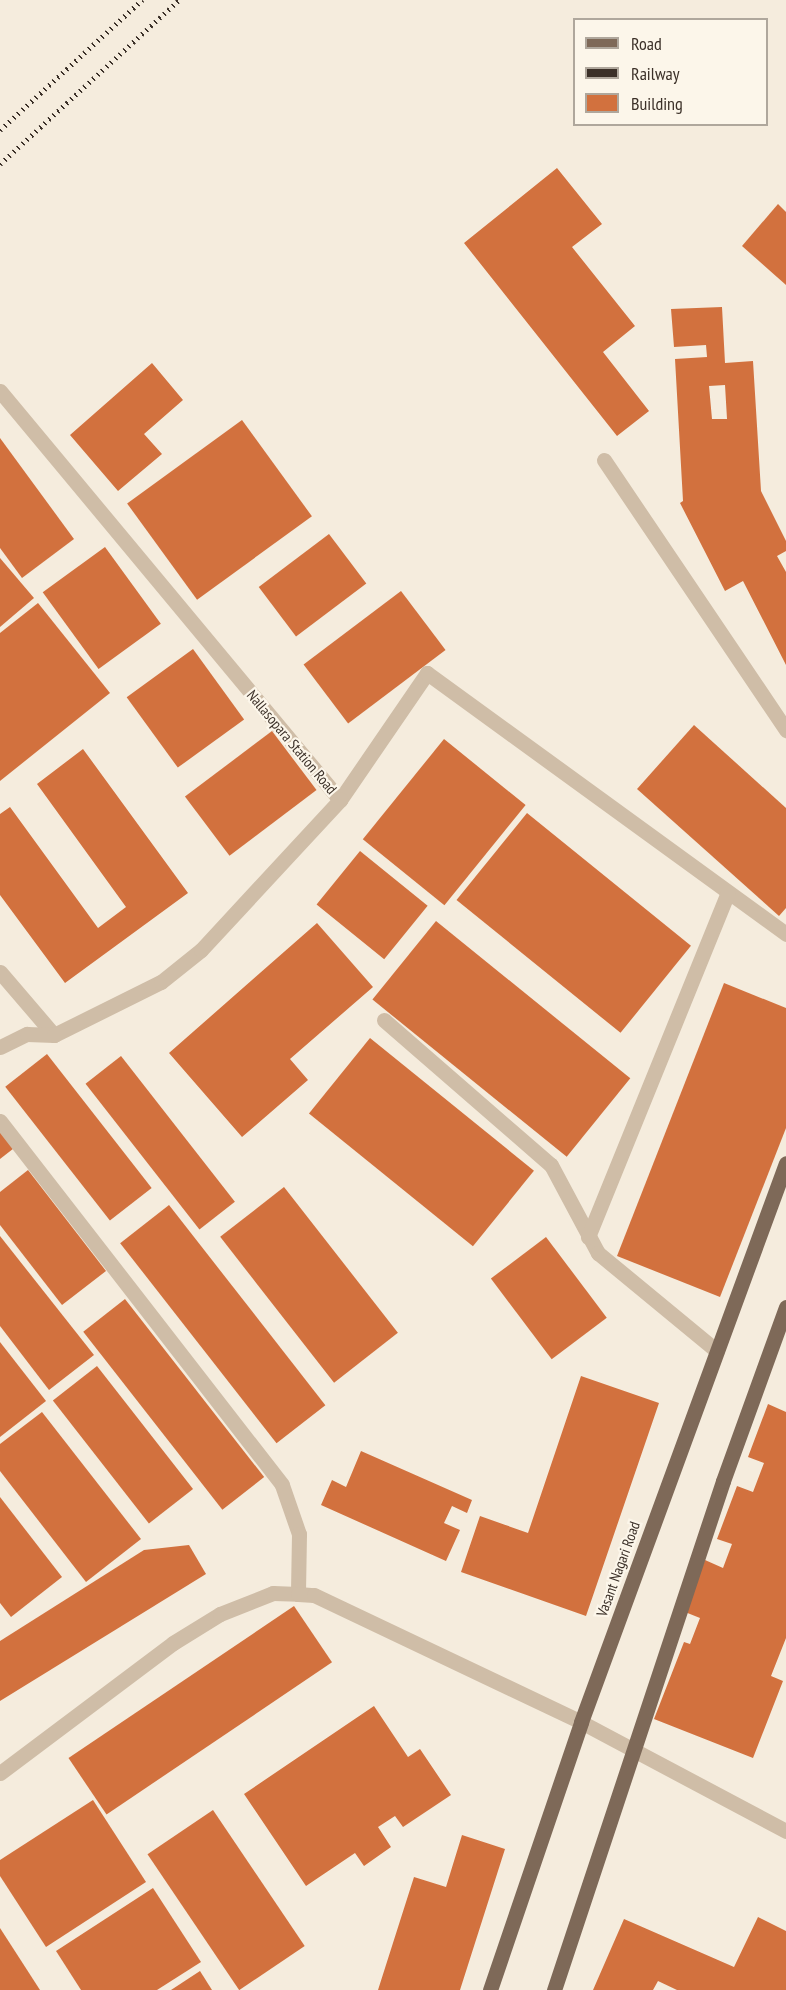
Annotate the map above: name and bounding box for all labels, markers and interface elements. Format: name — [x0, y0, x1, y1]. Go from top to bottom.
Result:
legend — [573, 18, 768, 126]
text: Road — [631, 32, 662, 55]
text: Railway — [631, 62, 680, 85]
text: Building — [631, 92, 683, 115]
street label: Nallasopara Station Road — [243, 686, 341, 798]
street label: Vasant Nagari Road — [592, 1519, 644, 1619]

